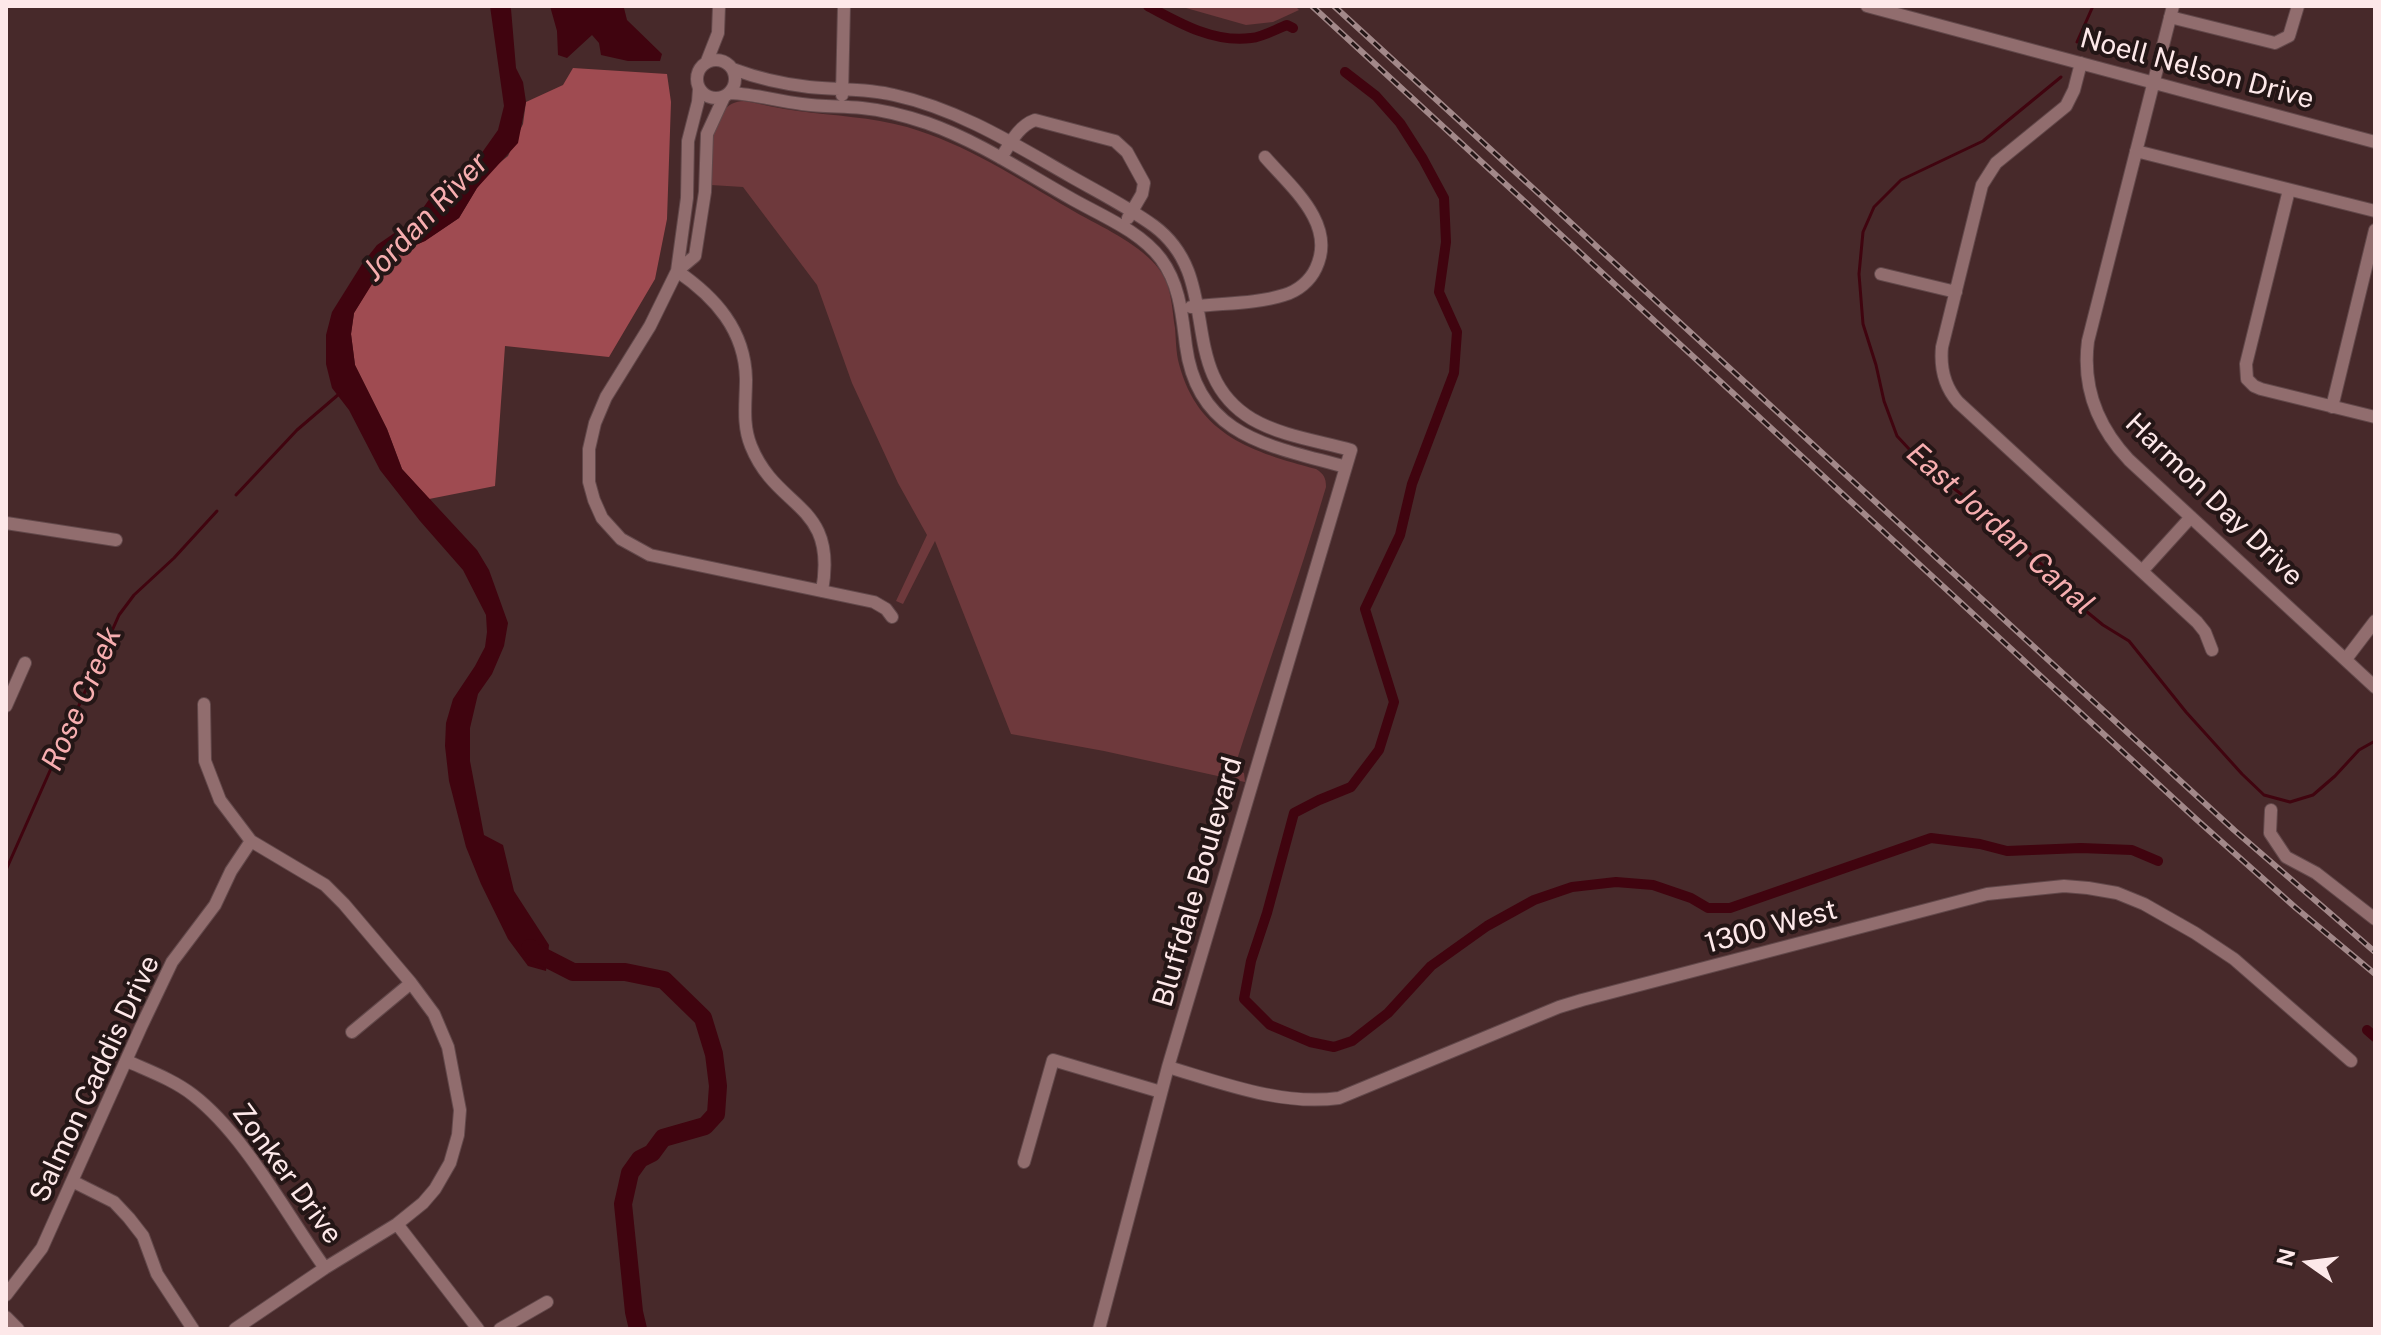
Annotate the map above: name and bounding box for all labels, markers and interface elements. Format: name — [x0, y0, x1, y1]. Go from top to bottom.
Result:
street label: Noell Nelson Drive — [2076, 22, 2318, 116]
water label: Jordan River — [356, 145, 496, 289]
street label: Harmon Day Drive — [2118, 407, 2310, 593]
water label: East Jordan Canal — [1899, 435, 2101, 623]
water label: Rose Creek — [34, 622, 130, 776]
street label: Bluffdale Boulevard — [1146, 753, 1250, 1011]
street label: 1300 West — [1701, 893, 1841, 961]
street label: Salmon Caddis Drive — [23, 950, 167, 1208]
street label: Zonker Drive — [225, 1097, 349, 1251]
north arrow — [2269, 1223, 2349, 1303]
text: N — [2271, 1246, 2300, 1269]

